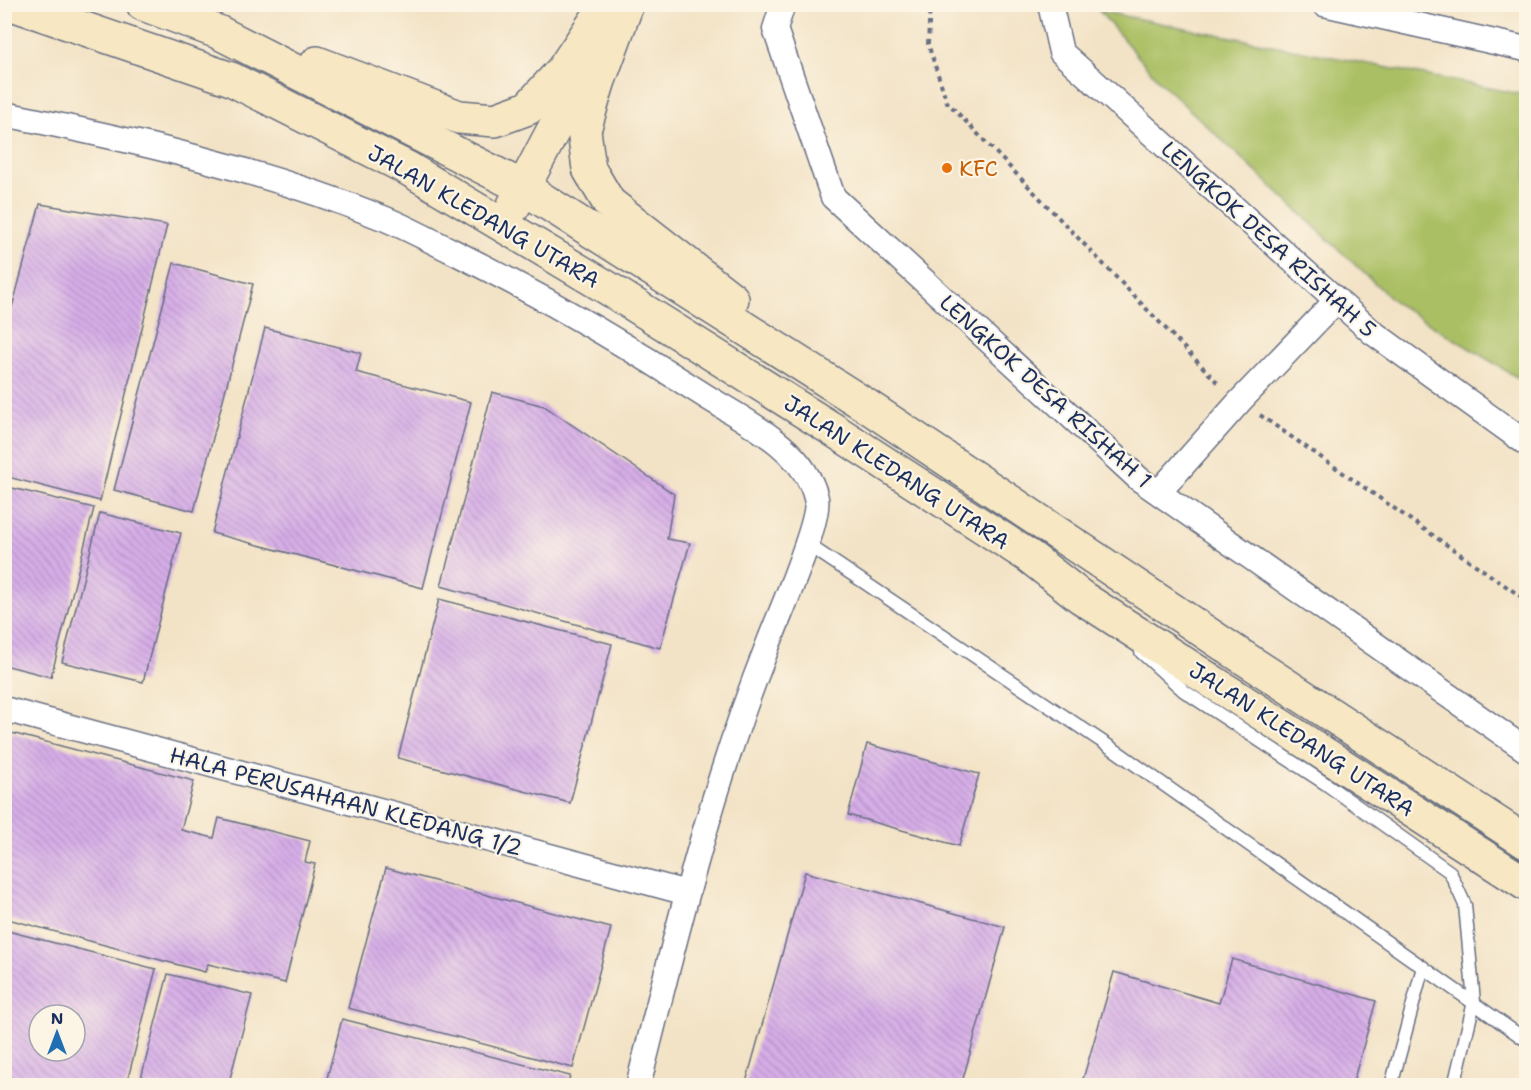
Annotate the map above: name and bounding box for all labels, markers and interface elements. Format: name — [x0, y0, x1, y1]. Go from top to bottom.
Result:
street label: LENGKOK DESA RISHAH 5 — [1155, 135, 1383, 344]
street label: JALAN KLEDANG UTARA — [363, 138, 605, 295]
place label: KFC — [959, 154, 998, 183]
marker: KFC — [940, 161, 954, 175]
street label: LENGKOK DESA RISHAH 1 — [933, 288, 1158, 495]
street label: JALAN KLEDANG UTARA — [779, 389, 1015, 556]
street label: JALAN KLEDANG UTARA — [1184, 656, 1420, 823]
street label: HALA PERUSAHAAN KLEDANG 1/2 — [166, 740, 525, 863]
north arrow — [27, 1003, 87, 1063]
text: N — [51, 1008, 63, 1029]

